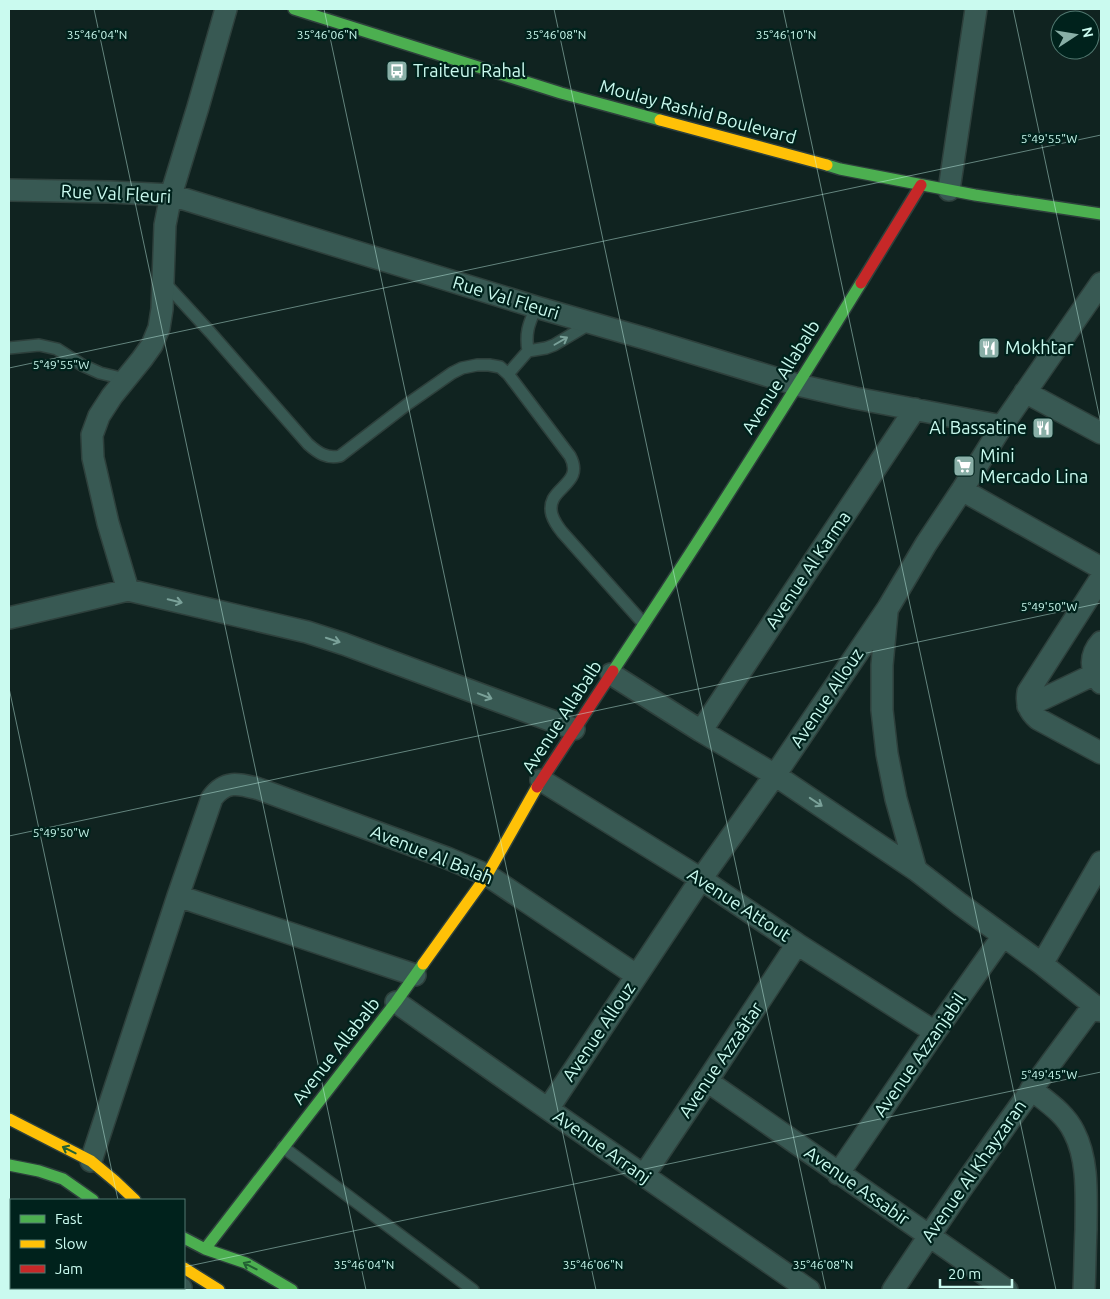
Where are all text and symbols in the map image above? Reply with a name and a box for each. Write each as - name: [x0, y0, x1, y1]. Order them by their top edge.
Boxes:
- north arrow: [1050, 10, 1100, 60]
- text: N: [1079, 26, 1097, 39]
- text: 35°46'04"N: [67, 28, 127, 41]
- text: 35°46'06"N: [297, 28, 357, 41]
- text: 35°46'08"N: [526, 28, 586, 41]
- text: 35°46'10"N: [756, 28, 816, 41]
- bus stop icon: Traiteur Rahal: [385, 59, 409, 83]
- place label: Traiteur Rahal: [413, 60, 526, 80]
- street label: Moulay Rashid Boulevard: [598, 75, 799, 147]
- text: 5°49'55"W: [1021, 132, 1077, 145]
- street label: Rue Val Fleuri: [60, 180, 172, 206]
- street label: Rue Val Fleuri: [451, 271, 562, 323]
- street label: Avenue Allabalb: [737, 316, 823, 437]
- one-way arrow: [553, 335, 568, 345]
- restaurant icon: Mokhtar: [977, 336, 1001, 360]
- place label: Mokhtar: [1005, 337, 1074, 357]
- text: 5°49'55"W: [33, 358, 89, 371]
- restaurant icon: Al Bassatine: [1031, 416, 1055, 440]
- place label: Al Bassatine: [929, 417, 1027, 437]
- place label: Mini Mercado Lina: [980, 445, 1088, 486]
- supermarket icon: Mini Mercado Lina: [952, 454, 976, 478]
- street label: Avenue Al Karma: [761, 507, 854, 632]
- one-way arrow: [167, 597, 183, 606]
- text: 5°49'50"W: [1021, 600, 1077, 613]
- one-way arrow: [324, 636, 340, 646]
- street label: Avenue Allouz: [786, 644, 867, 751]
- street label: Avenue Allabalb: [517, 656, 605, 777]
- one-way arrow: [477, 692, 493, 701]
- one-way arrow: [809, 797, 823, 808]
- street label: Avenue Al Balah: [368, 820, 497, 888]
- text: 5°49'50"W: [33, 826, 89, 839]
- street label: Avenue Attout: [684, 864, 795, 945]
- street label: Avenue Allouz: [558, 978, 639, 1085]
- street label: Avenue Azzanjabil: [869, 989, 969, 1120]
- street label: Avenue Allabalb: [287, 993, 383, 1108]
- street label: Avenue Azzaâtar: [674, 998, 766, 1121]
- text: 5°49'45"W: [1021, 1068, 1077, 1081]
- street label: Avenue Al Khayzaran: [917, 1096, 1030, 1245]
- street label: Avenue Arranj: [550, 1105, 655, 1187]
- street label: Avenue Assabir: [801, 1142, 914, 1229]
- one-way arrow: [62, 1145, 77, 1154]
- legend: [10, 1199, 185, 1289]
- text: Fast: [55, 1210, 83, 1227]
- text: Slow: [55, 1235, 88, 1252]
- scale bar: [940, 1256, 1012, 1288]
- text: 35°46'04"N: [334, 1258, 394, 1271]
- text: 35°46'06"N: [563, 1258, 623, 1271]
- text: 35°46'08"N: [793, 1258, 853, 1271]
- text: Jam: [55, 1260, 83, 1277]
- one-way arrow: [243, 1261, 258, 1271]
- text: 20 m: [948, 1265, 981, 1282]

